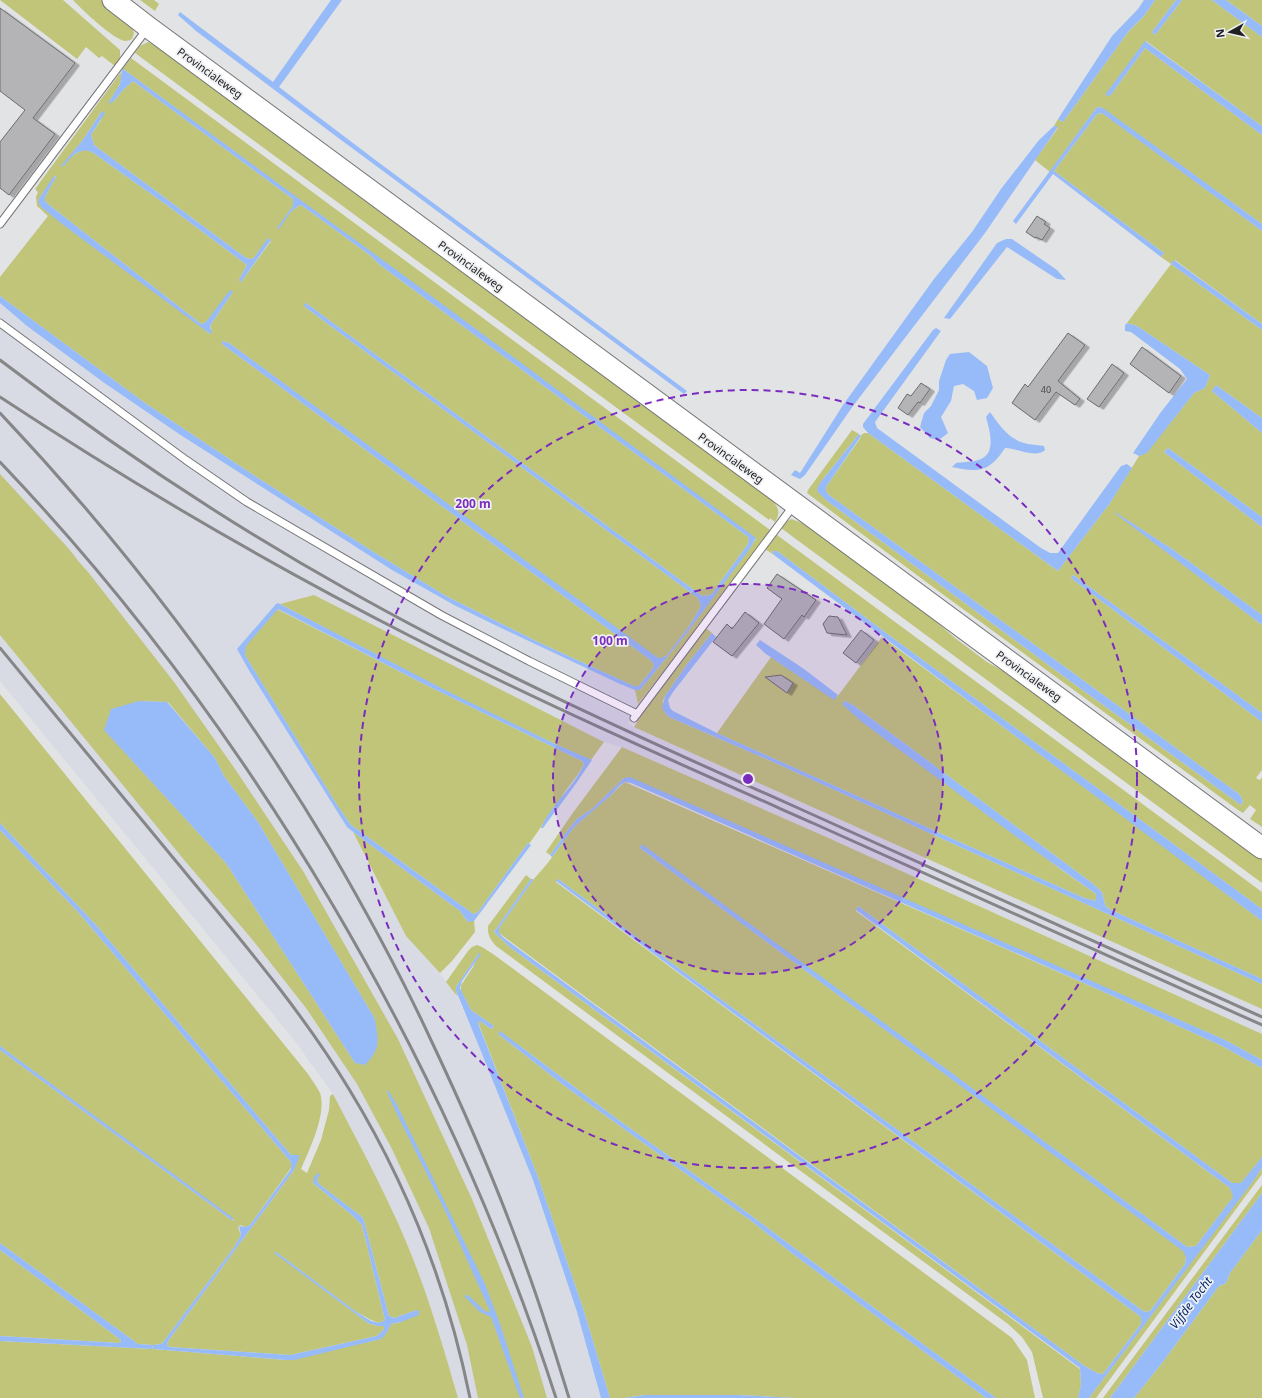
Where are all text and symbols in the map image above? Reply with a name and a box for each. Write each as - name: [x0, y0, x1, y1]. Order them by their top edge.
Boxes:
- north arrow: [1210, 12, 1250, 52]
- text: N: [1212, 28, 1228, 39]
- street label: Provincialeweg: [175, 44, 246, 101]
- street label: Provincialeweg: [436, 237, 507, 294]
- house number: 40: [1041, 383, 1051, 396]
- street label: Provincialeweg: [696, 429, 767, 486]
- text: 200 m: [455, 495, 491, 512]
- text: 100 m: [592, 632, 628, 649]
- street label: Provincialeweg: [994, 647, 1065, 704]
- centre of rings: [741, 772, 755, 786]
- water label: Vijfde Tocht: [1165, 1272, 1216, 1332]

